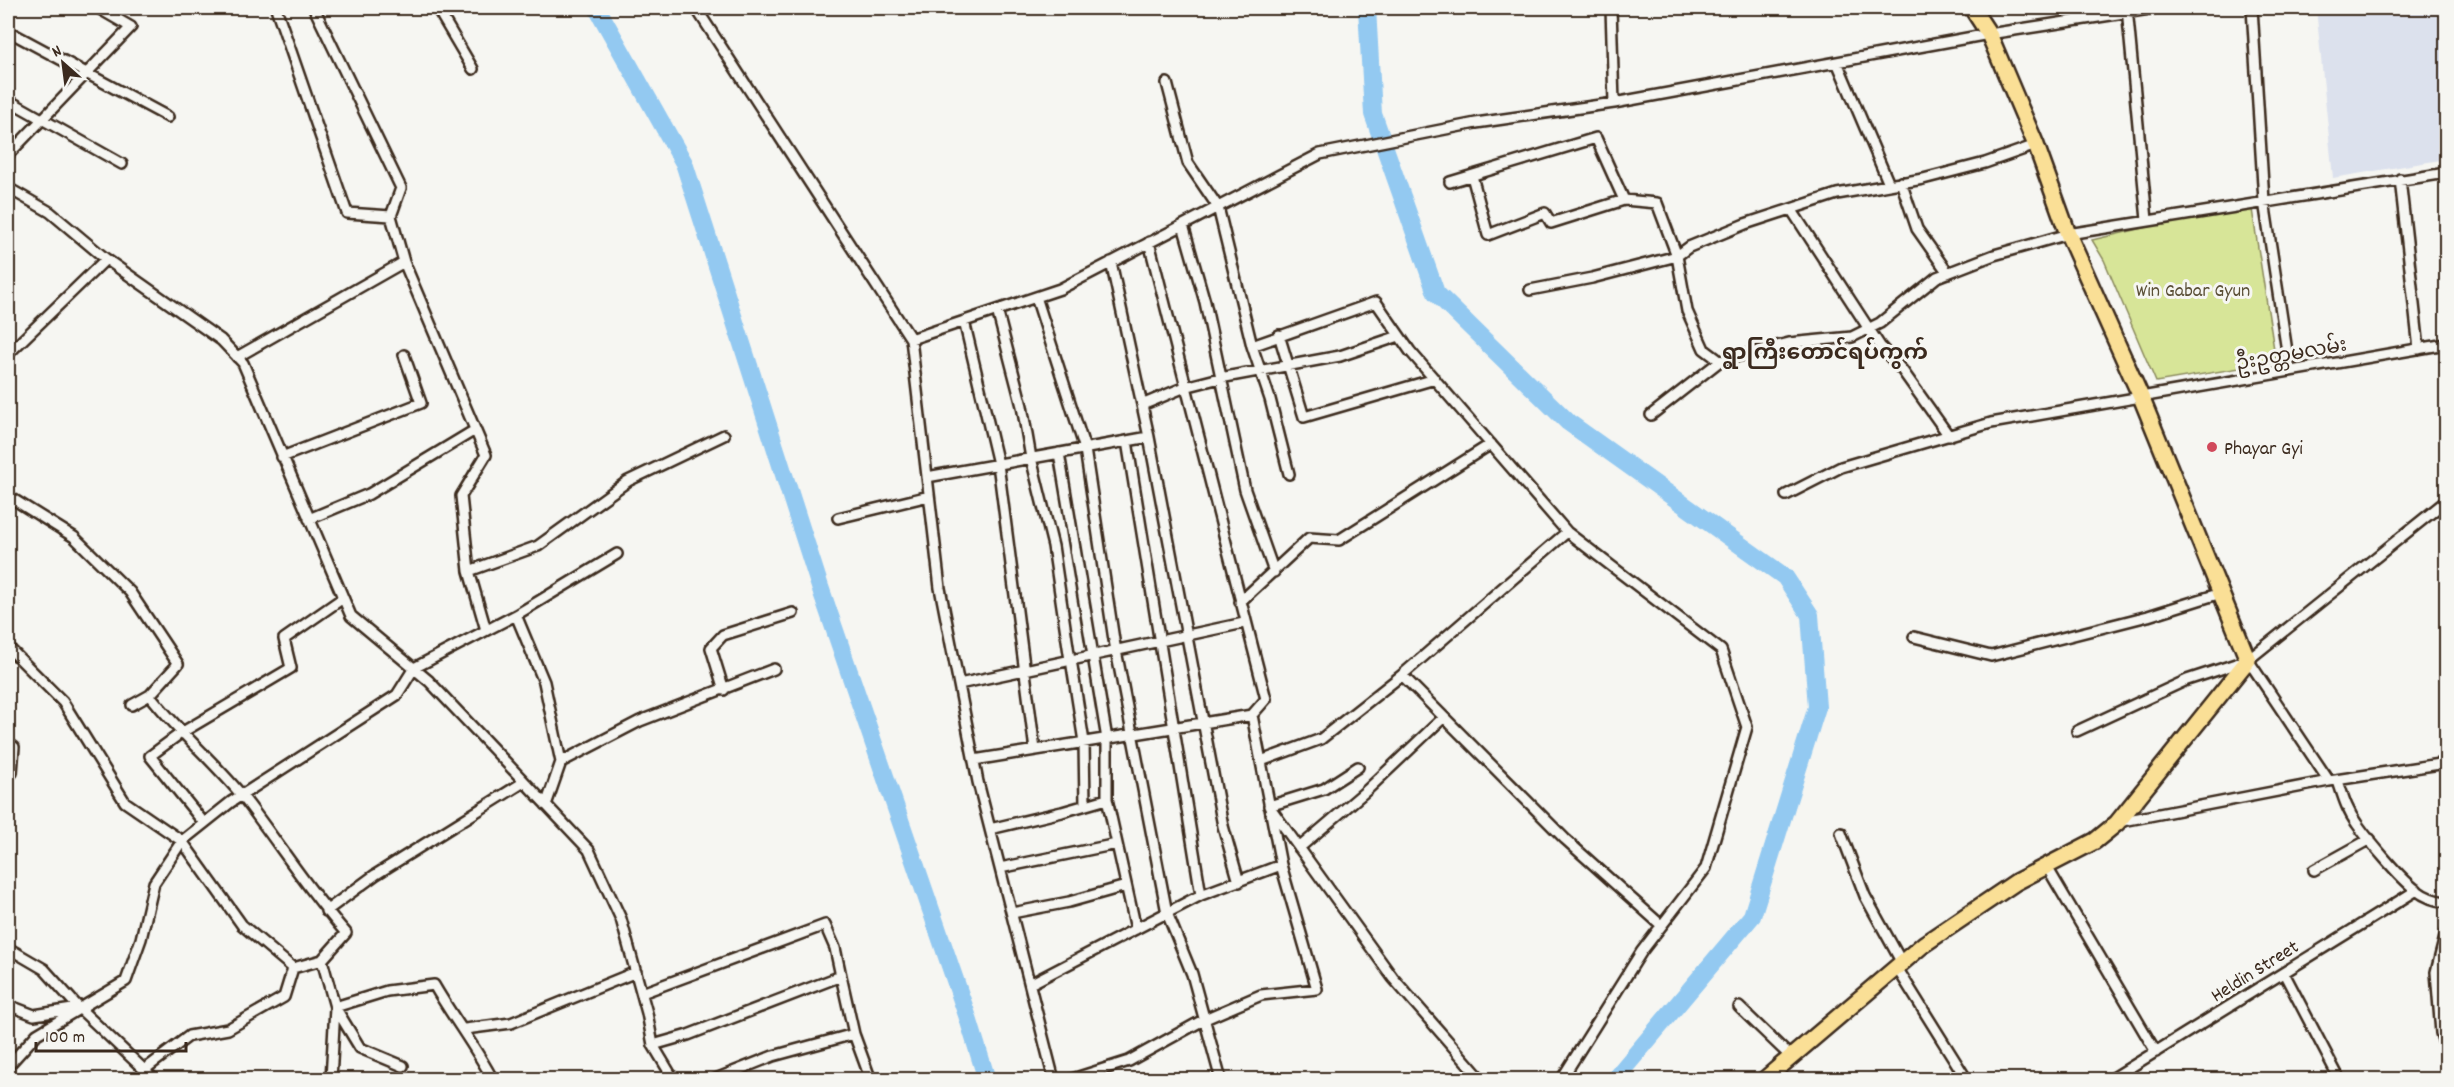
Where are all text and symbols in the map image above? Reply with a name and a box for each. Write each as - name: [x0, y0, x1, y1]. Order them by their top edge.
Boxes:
- north arrow: [33, 33, 93, 93]
- text: N: [48, 40, 66, 64]
- park label: Win Gabar Gyun: [2136, 278, 2250, 306]
- street label: ဦးဥတ္တမလမ်း: [2233, 329, 2349, 379]
- district label: ရွာကြီးတောင်ရပ်ကွက်: [1722, 336, 1928, 370]
- place label: Phayar Gyi: [2224, 436, 2303, 464]
- marker: Phayar Gyi: [2205, 440, 2219, 454]
- street label: Heldin Street: [2206, 934, 2305, 1011]
- scale bar: [36, 1015, 186, 1053]
- text: 100 m: [45, 1026, 85, 1051]

